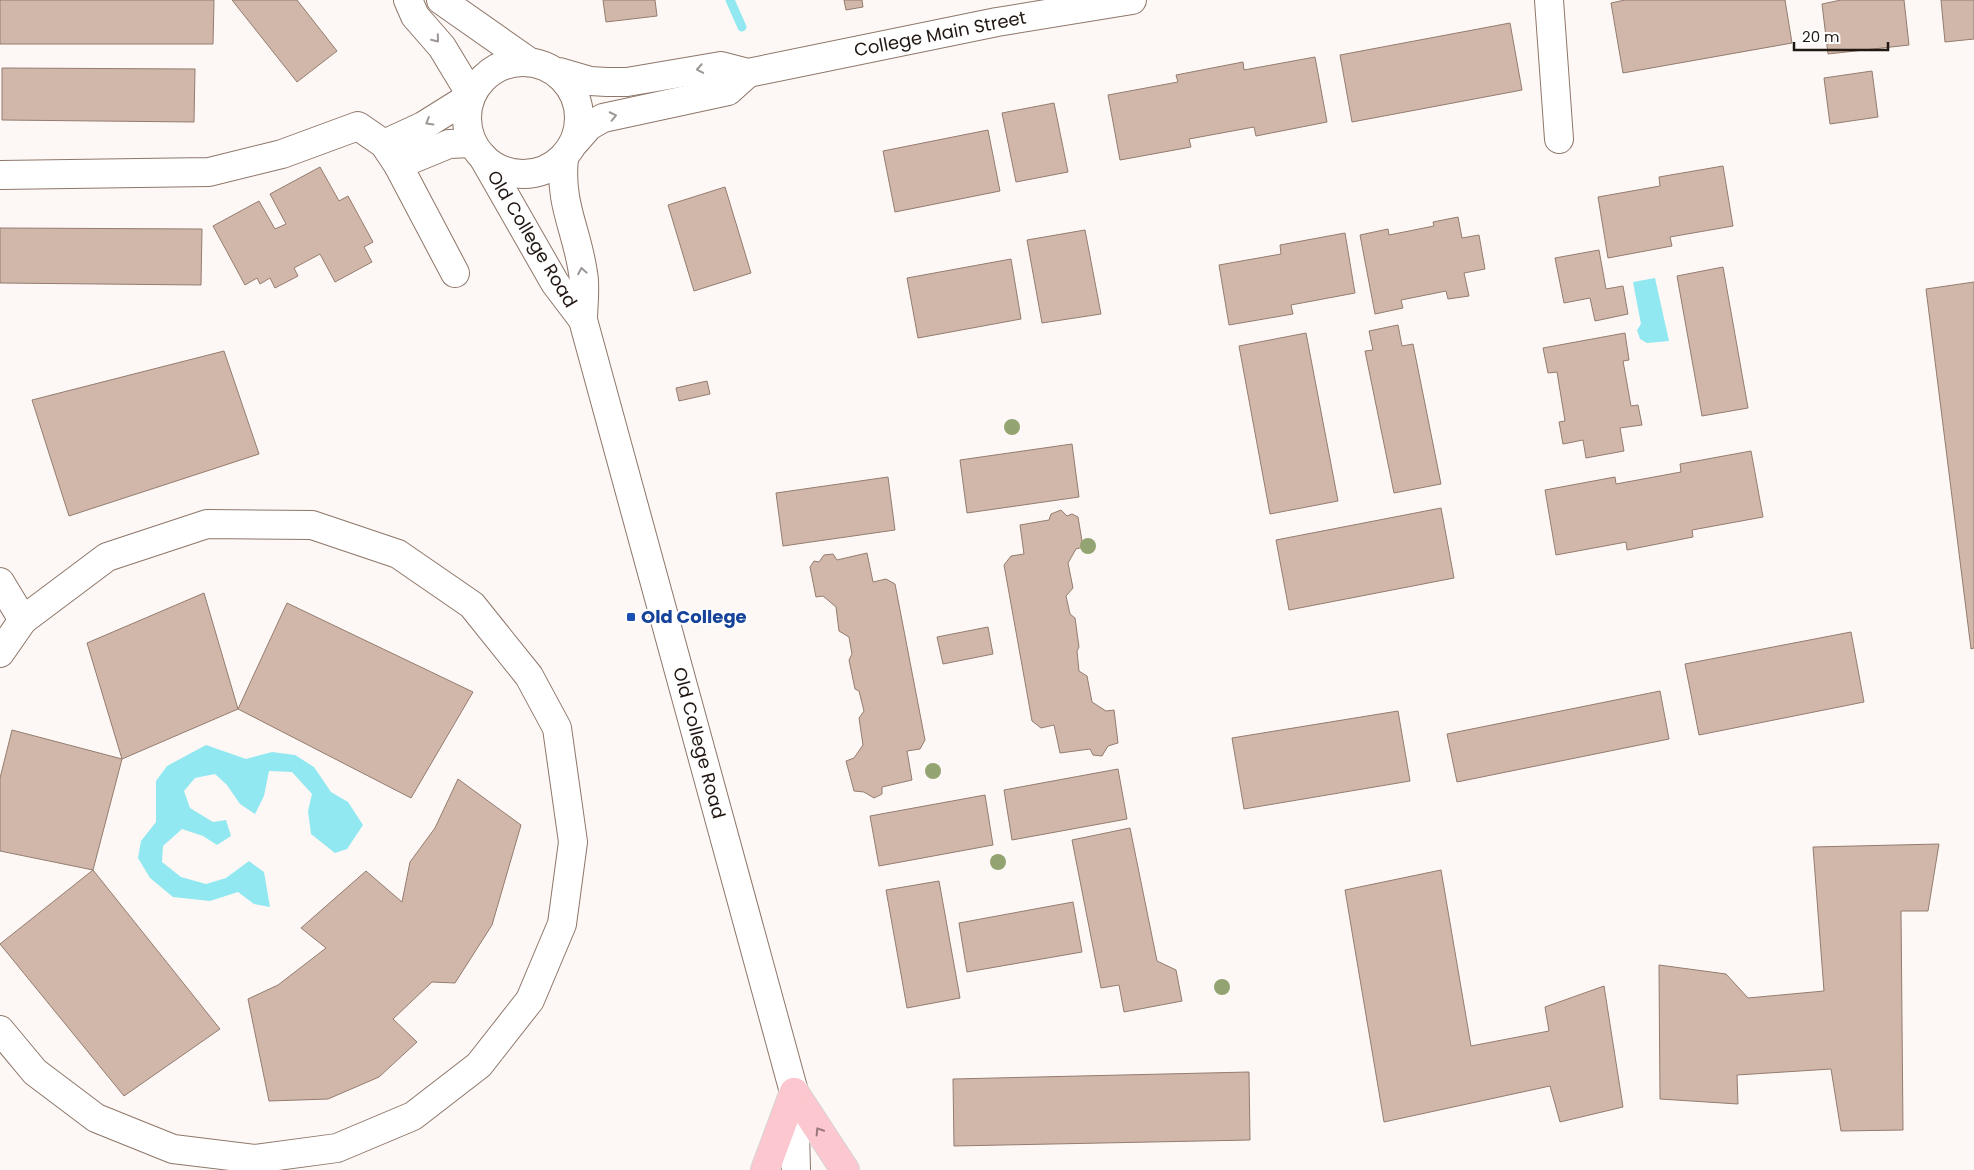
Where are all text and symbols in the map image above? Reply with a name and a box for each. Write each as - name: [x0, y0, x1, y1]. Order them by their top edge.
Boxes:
- street label: College Main Street: [852, 5, 1028, 62]
- scale bar: [1794, 20, 1888, 52]
- text: 20 m: [1802, 26, 1840, 47]
- one-way arrow: [431, 34, 440, 43]
- one-way arrow: [696, 64, 705, 74]
- one-way arrow: [609, 111, 617, 121]
- one-way arrow: [426, 115, 435, 125]
- street label: Old College Road: [482, 165, 583, 312]
- one-way arrow: [578, 267, 588, 276]
- place label: Old College: [641, 604, 747, 629]
- marker: Old College: [625, 611, 637, 623]
- street label: Old College Road: [667, 664, 732, 821]
- one-way arrow: [816, 1128, 825, 1137]

